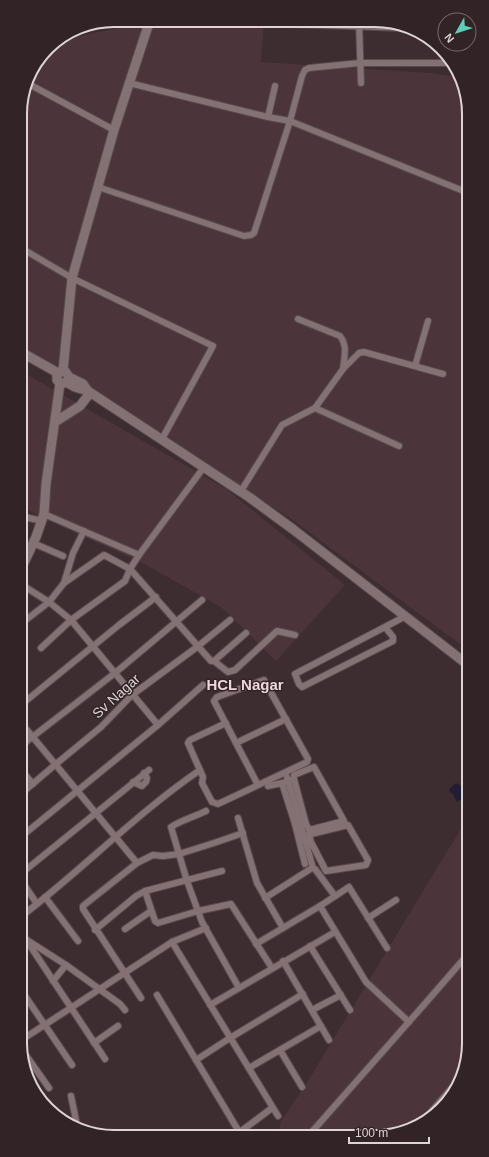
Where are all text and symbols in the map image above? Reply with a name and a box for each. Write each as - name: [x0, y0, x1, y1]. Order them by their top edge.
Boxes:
- north arrow: [437, 12, 477, 52]
- text: N: [442, 31, 456, 45]
- street label: Sv Nagar: [89, 670, 143, 721]
- district label: HCL Nagar: [206, 676, 284, 693]
- scale bar: [349, 1119, 429, 1145]
- text: 100 m: [355, 1126, 388, 1140]

